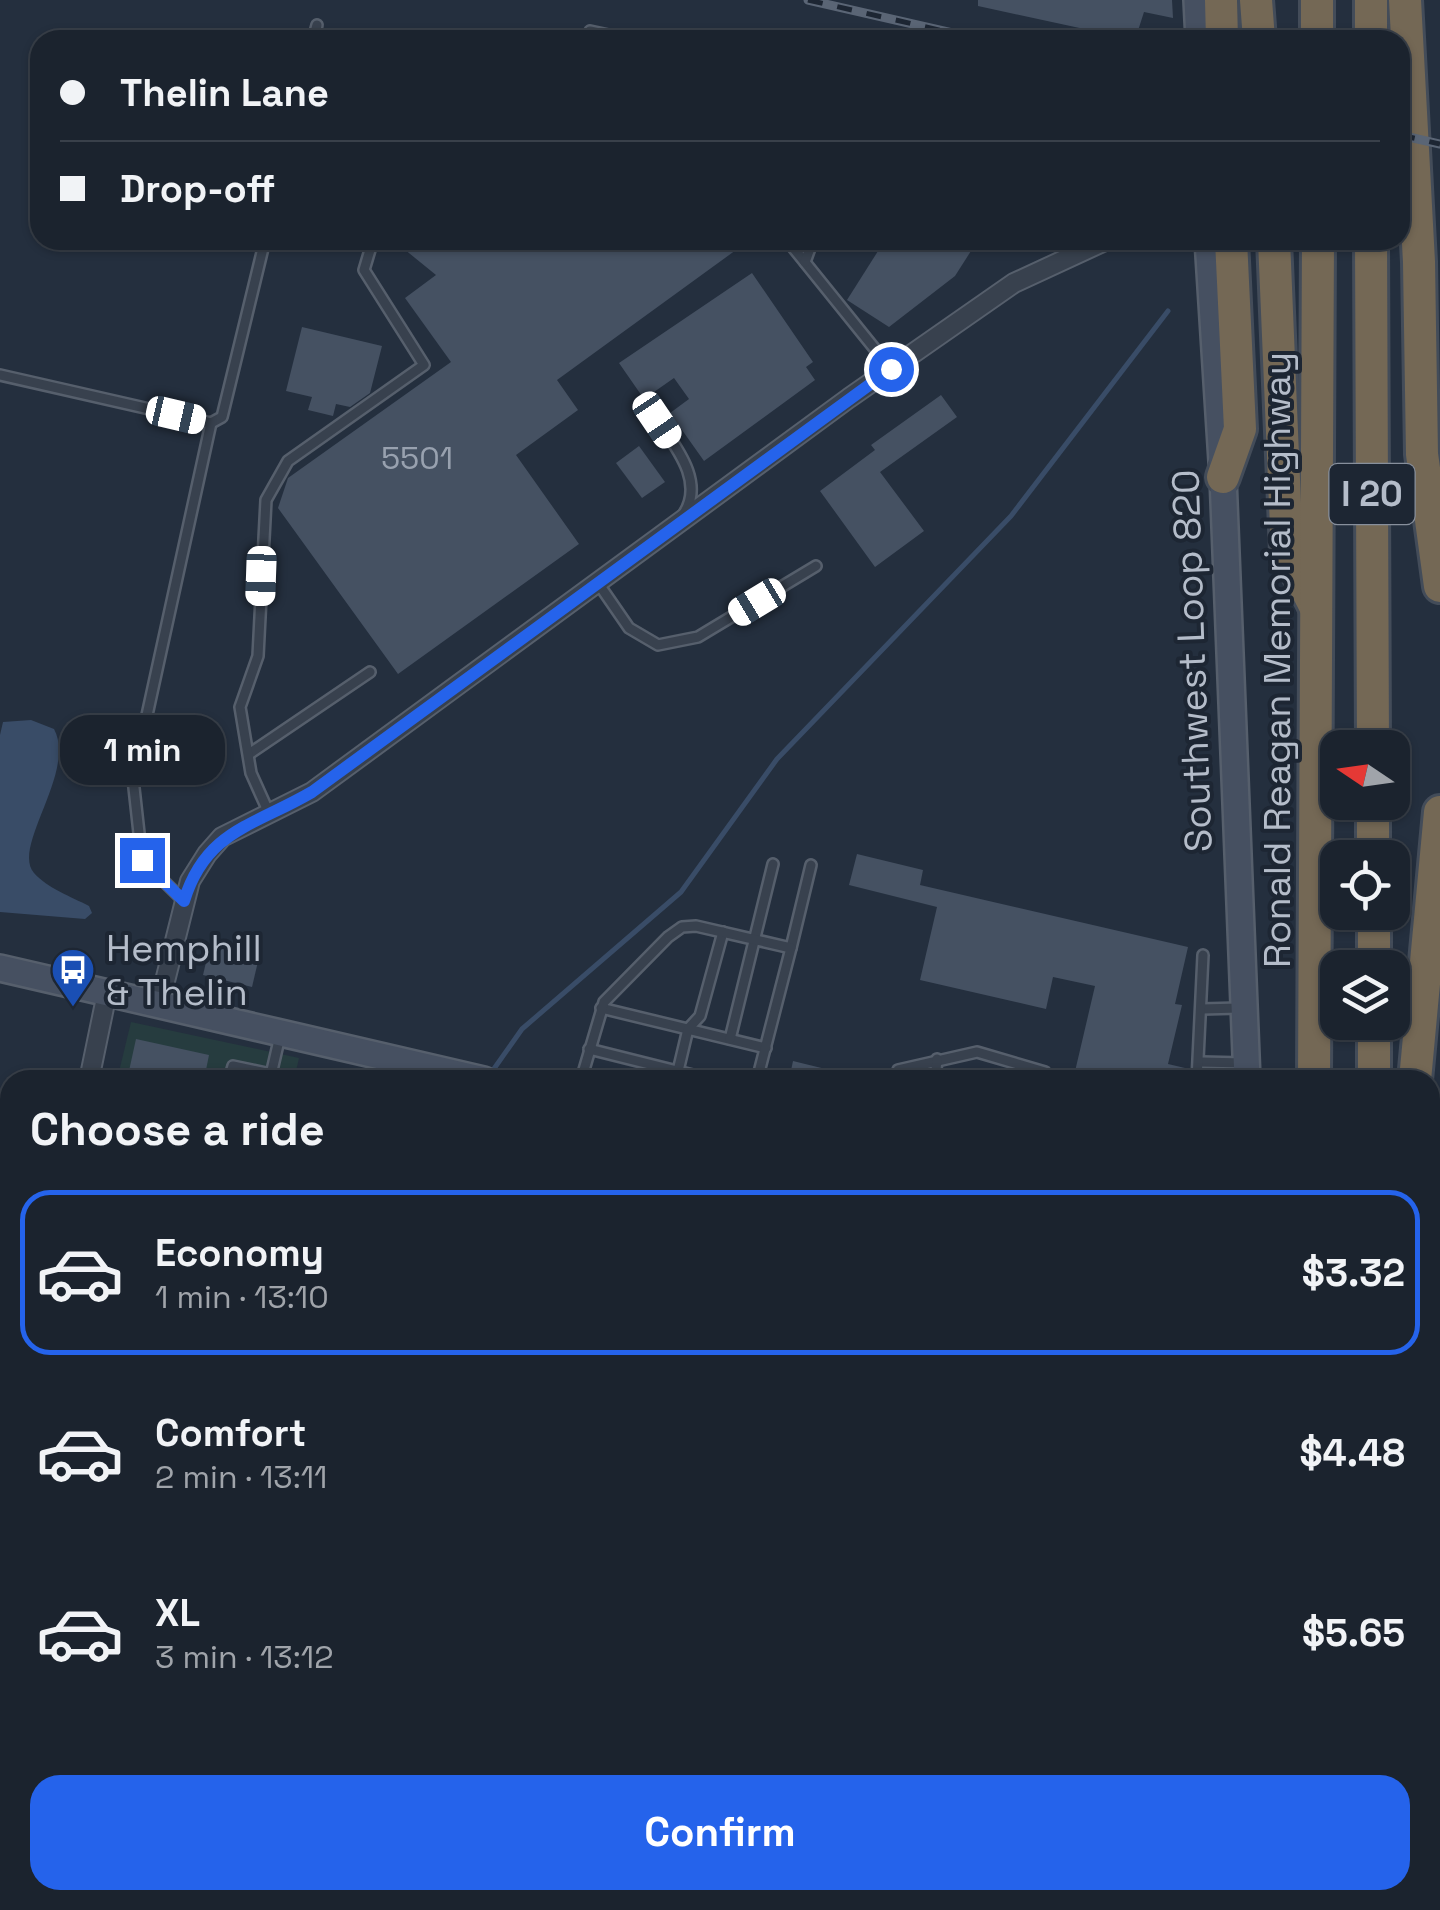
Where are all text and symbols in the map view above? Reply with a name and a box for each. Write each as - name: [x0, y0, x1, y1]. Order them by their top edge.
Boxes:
- text: Thelin Lane: [120, 69, 329, 117]
- text: Drop-off: [120, 165, 275, 213]
- route start: [869, 347, 914, 392]
- street label: Ronald Reagan Memorial Highway: [1253, 352, 1301, 968]
- car: [628, 387, 686, 453]
- car: [143, 394, 209, 436]
- house number: 5501: [381, 438, 453, 478]
- road number: I 20: [1330, 464, 1414, 524]
- street label: Southwest Loop 820: [1161, 469, 1223, 853]
- car: [245, 545, 277, 607]
- car: [724, 574, 790, 630]
- callout: 1 min: [59, 715, 224, 785]
- text: 1 min: [103, 730, 182, 770]
- north arrow: [1320, 730, 1410, 820]
- map controls: [1320, 730, 1410, 1040]
- route end: [120, 838, 165, 883]
- button: locate: [1320, 840, 1410, 930]
- place label: Hemphill & Thelin: [106, 924, 262, 1016]
- bus stop icon: Hemphill & Thelin: [50, 947, 96, 1008]
- button: layers: [1320, 950, 1410, 1040]
- text: Choose a ride: [30, 1101, 325, 1158]
- icon: car: [35, 1228, 125, 1318]
- text: Economy: [155, 1229, 324, 1277]
- text: $3.32: [1302, 1249, 1405, 1297]
- text: 1 min · 13:10: [155, 1277, 329, 1317]
- icon: car: [35, 1408, 125, 1498]
- text: Comfort: [155, 1409, 306, 1457]
- text: $4.48: [1300, 1429, 1405, 1477]
- text: 2 min · 13:11: [155, 1457, 327, 1497]
- icon: car: [35, 1588, 125, 1678]
- text: XL: [155, 1589, 200, 1637]
- text: $5.65: [1302, 1609, 1405, 1657]
- text: 3 min · 13:12: [155, 1637, 333, 1677]
- button: Confirm: [30, 1775, 1410, 1890]

